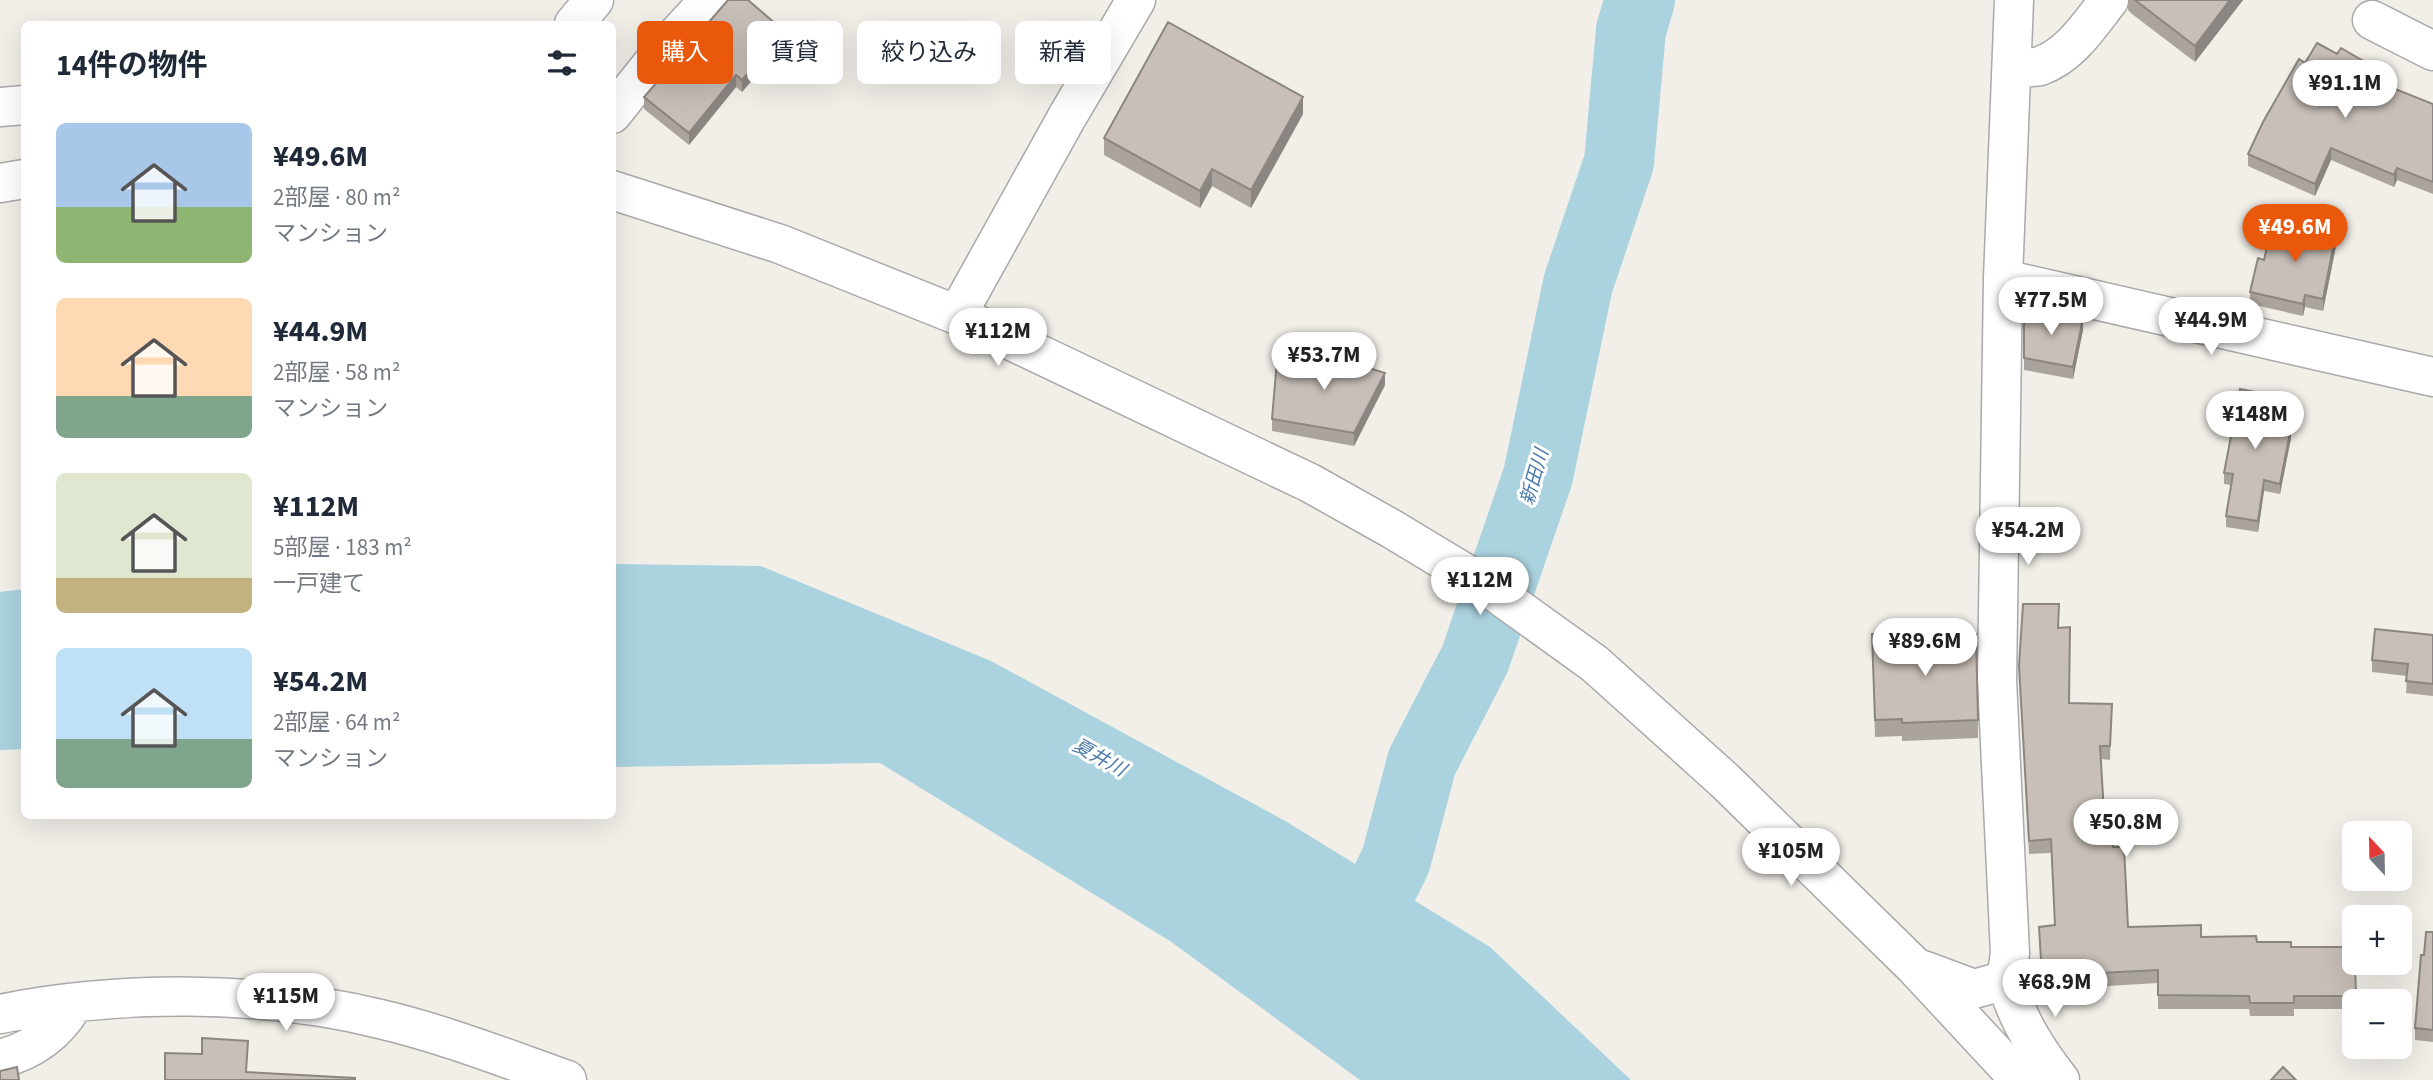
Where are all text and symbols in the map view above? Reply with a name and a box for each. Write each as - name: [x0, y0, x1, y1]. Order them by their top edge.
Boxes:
- chip: 購入: [637, 21, 733, 84]
- chip: 賃貸: [747, 21, 843, 84]
- chip: 絞り込み: [857, 21, 1001, 84]
- chip: 新着: [1015, 21, 1111, 84]
- text: 14件の物件: [56, 44, 208, 87]
- icon: filters: [543, 44, 581, 82]
- pin: ¥91.1M: [2288, 60, 2402, 120]
- text: ¥91.1M: [2308, 66, 2382, 99]
- text: ¥49.6M: [273, 135, 368, 178]
- icon: home: [112, 151, 196, 235]
- text: 2部屋 · 80 m²: [273, 181, 400, 214]
- pin: ¥49.6M: [2238, 204, 2352, 264]
- text: ¥49.6M: [2258, 210, 2332, 243]
- text: マンション: [273, 217, 388, 250]
- pin: ¥77.5M: [1994, 278, 2108, 337]
- text: ¥77.5M: [2014, 283, 2088, 316]
- pin: ¥44.9M: [2154, 298, 2268, 357]
- text: ¥44.9M: [2174, 303, 2248, 336]
- pin: ¥112M: [949, 308, 1047, 368]
- text: ¥44.9M: [273, 310, 368, 353]
- text: ¥112M: [965, 314, 1031, 347]
- icon: home: [112, 326, 196, 410]
- pin: ¥53.7M: [1267, 332, 1381, 392]
- text: ¥53.7M: [1287, 338, 1361, 371]
- text: 2部屋 · 58 m²: [273, 356, 400, 389]
- text: マンション: [273, 392, 388, 425]
- pin: ¥148M: [2206, 392, 2304, 451]
- text: ¥148M: [2222, 397, 2288, 430]
- water label: 新田川: [1514, 444, 1556, 508]
- text: ¥112M: [273, 485, 359, 528]
- icon: home: [112, 501, 196, 585]
- pin: ¥54.2M: [1971, 508, 2085, 567]
- text: ¥54.2M: [1991, 513, 2065, 546]
- text: 5部屋 · 183 m²: [273, 531, 412, 564]
- pin: ¥112M: [1431, 558, 1529, 617]
- text: ¥112M: [1447, 563, 1513, 596]
- text: 一戸建て: [273, 567, 365, 600]
- pin: ¥89.6M: [1868, 618, 1982, 678]
- text: ¥89.6M: [1888, 624, 1962, 657]
- text: ¥54.2M: [273, 660, 368, 703]
- icon: home: [112, 676, 196, 760]
- text: 2部屋 · 64 m²: [273, 706, 400, 739]
- water label: 夏井川: [1068, 732, 1132, 785]
- text: マンション: [273, 742, 388, 775]
- pin: ¥50.8M: [2069, 800, 2183, 859]
- text: ¥50.8M: [2089, 805, 2163, 838]
- north arrow: [2342, 821, 2412, 891]
- map controls: [2342, 821, 2412, 1059]
- pin: ¥105M: [1742, 828, 1840, 888]
- text: ¥105M: [1758, 834, 1824, 867]
- button: +: [2342, 905, 2412, 975]
- pin: ¥68.9M: [1998, 960, 2112, 1019]
- text: ¥68.9M: [2018, 965, 2092, 998]
- pin: ¥115M: [237, 974, 335, 1033]
- text: ¥115M: [253, 979, 319, 1012]
- button: −: [2342, 989, 2412, 1059]

